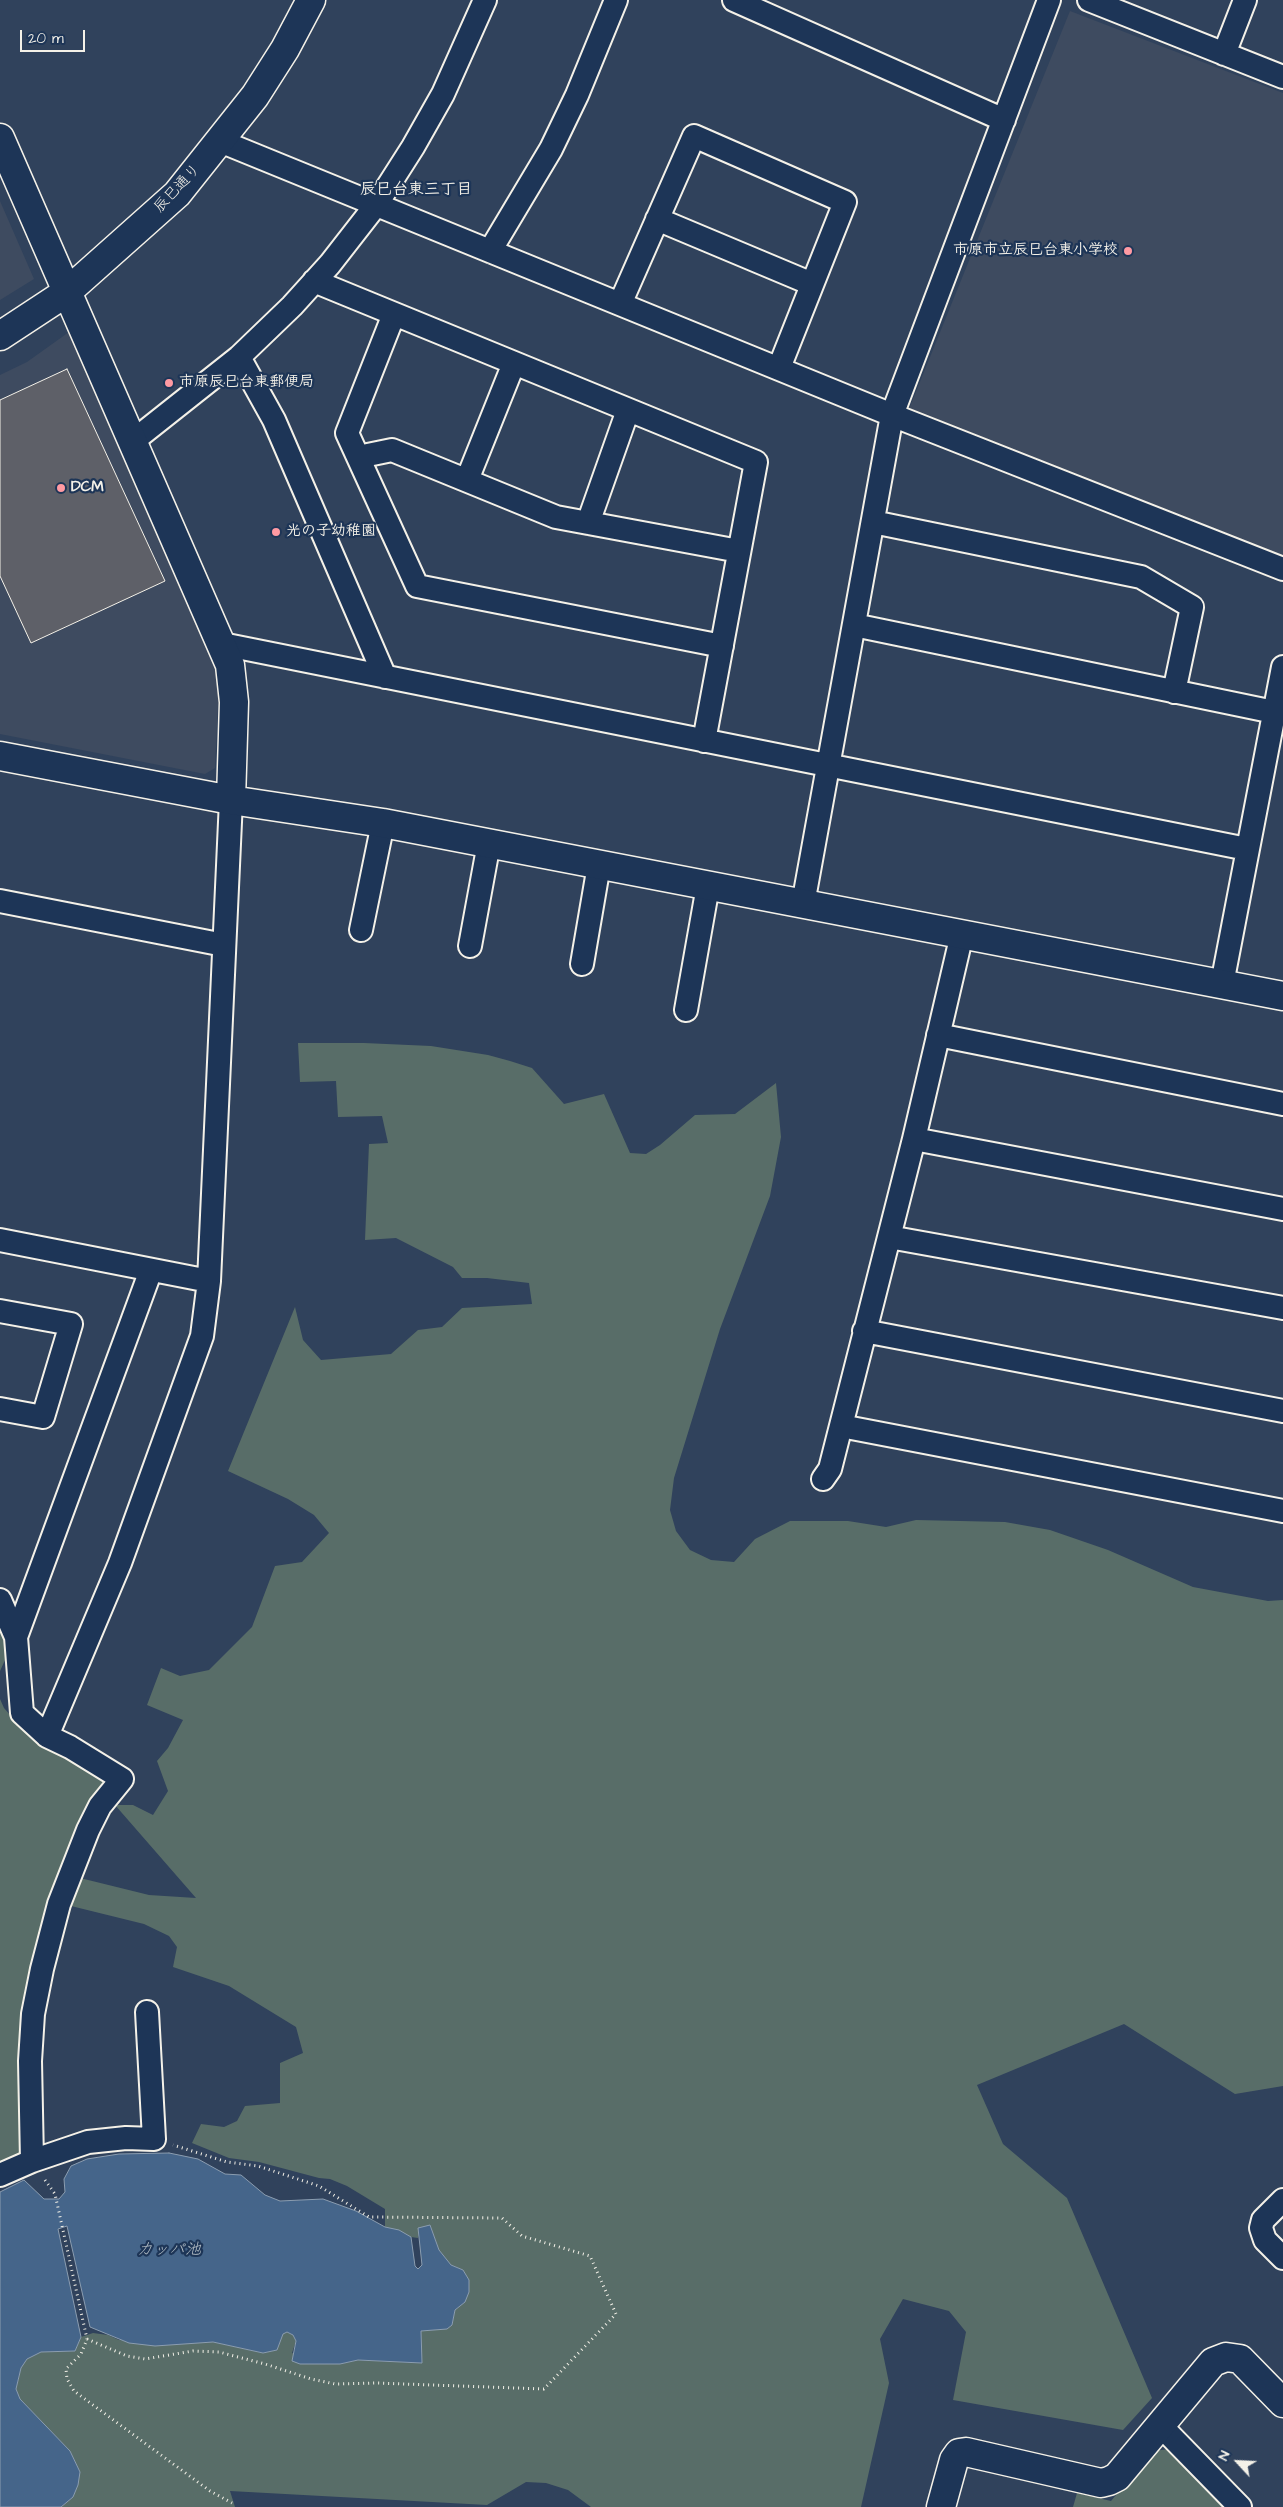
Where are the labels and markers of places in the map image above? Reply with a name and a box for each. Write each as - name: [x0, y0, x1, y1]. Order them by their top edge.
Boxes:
- place label: 市原市立辰巳台東小学校: [953, 242, 1118, 260]
- marker: 市原市立辰巳台東小学校: [1122, 245, 1134, 257]
- place label: 市原辰巳台東郵便局: [179, 374, 314, 392]
- marker: 市原辰巳台東郵便局: [163, 377, 175, 389]
- place label: DCM: [71, 479, 104, 497]
- marker: DCM: [55, 482, 67, 494]
- place label: 光の子幼稚園: [286, 523, 376, 541]
- marker: 光の子幼稚園: [270, 526, 282, 538]

